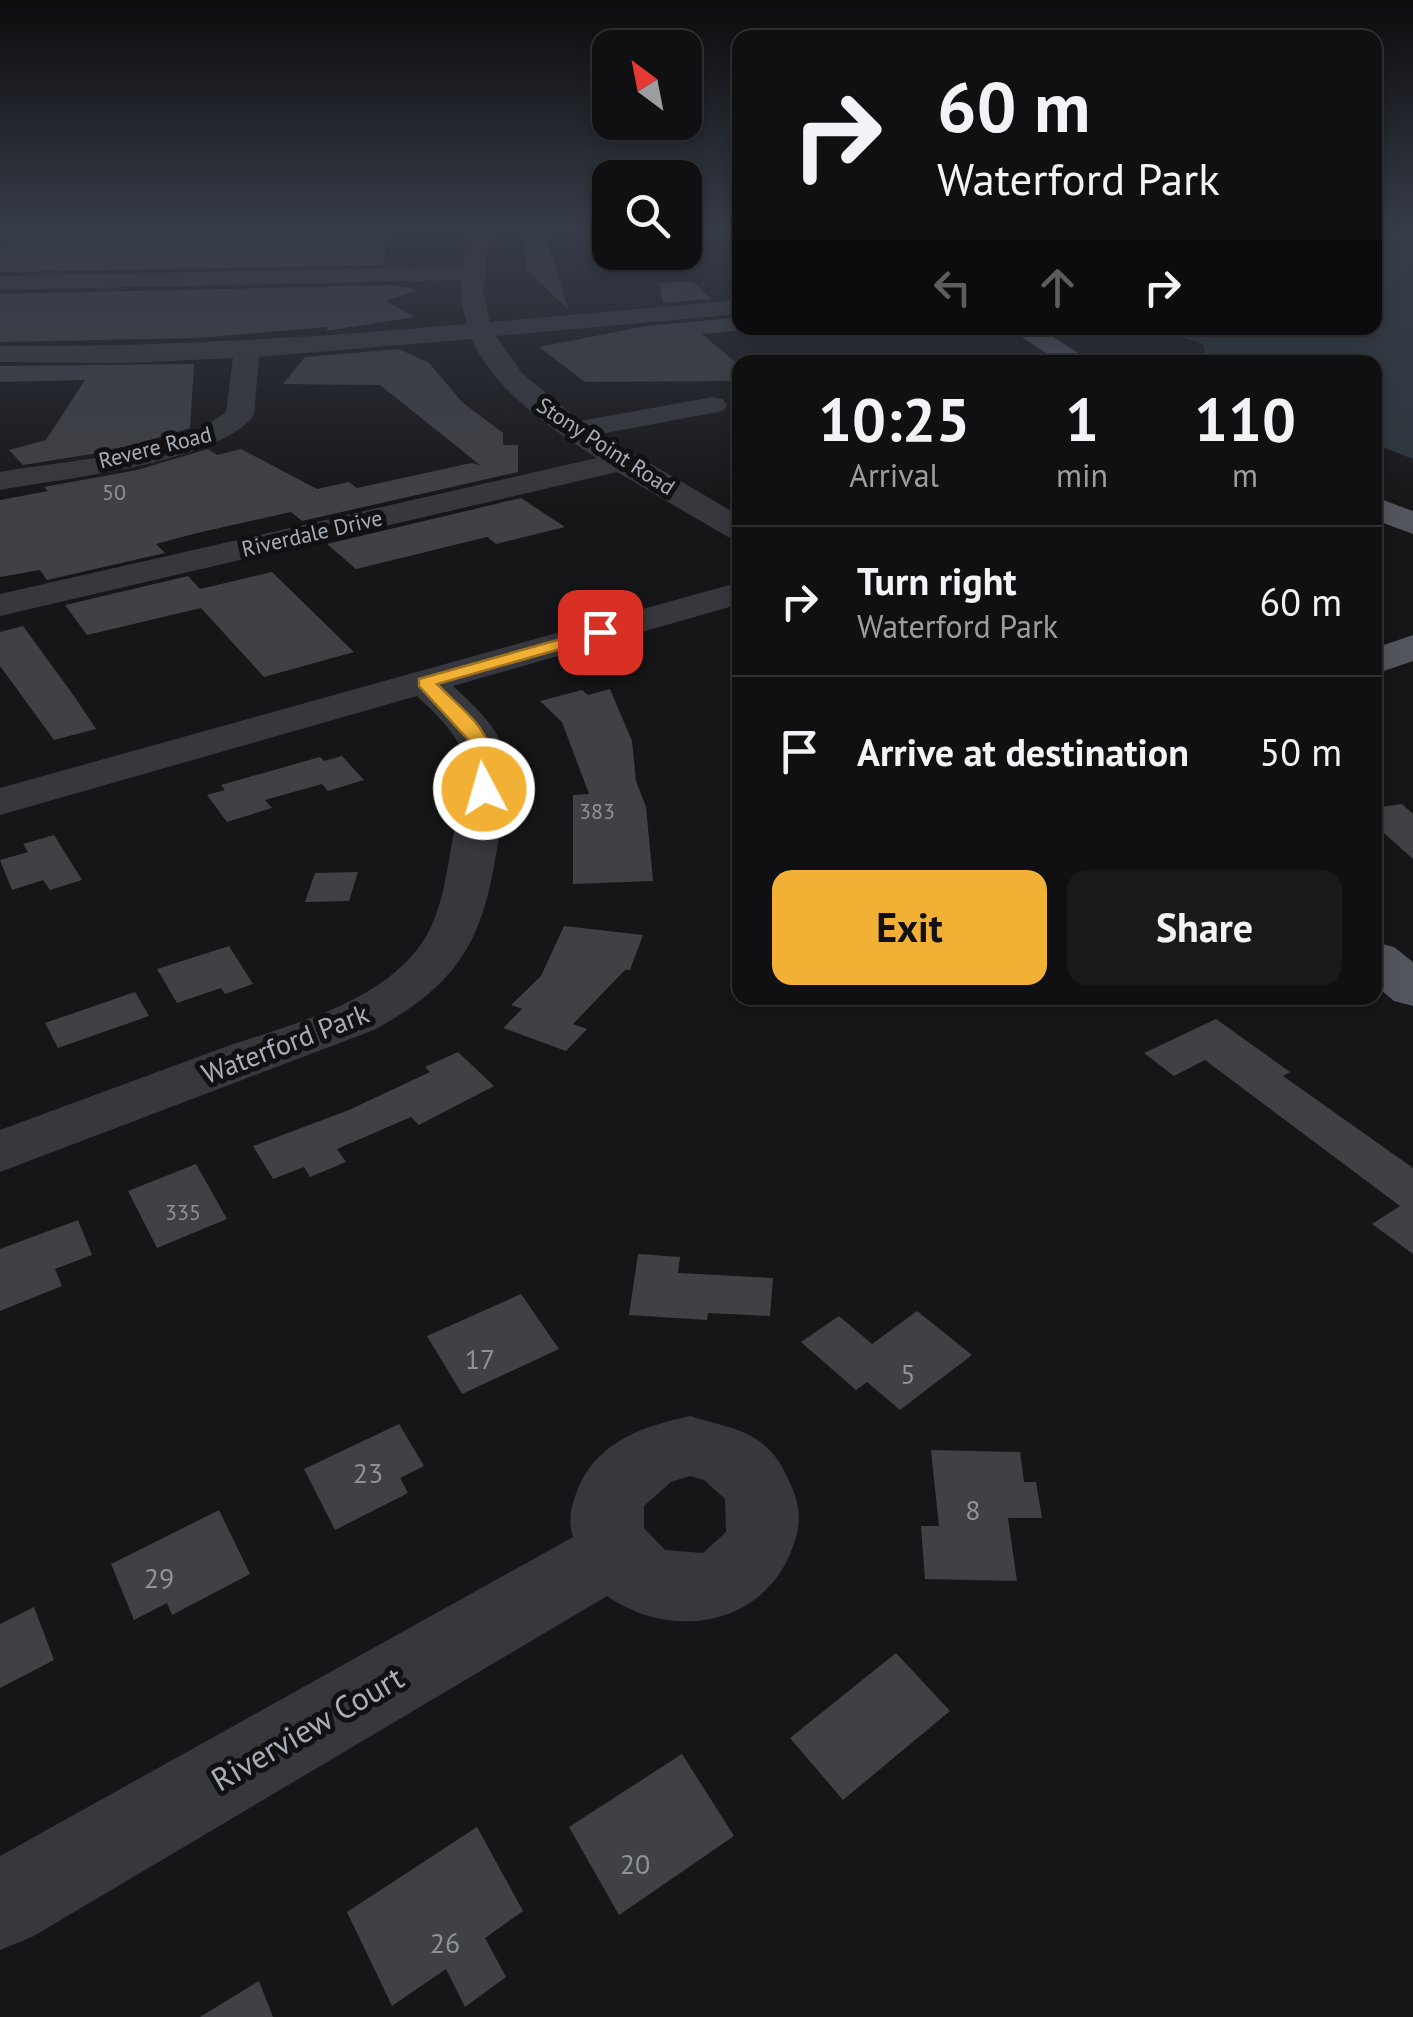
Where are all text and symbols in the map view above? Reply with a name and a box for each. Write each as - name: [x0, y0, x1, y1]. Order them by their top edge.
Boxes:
- north arrow: [592, 30, 702, 140]
- map controls: [592, 30, 702, 270]
- text: 60 m: [937, 61, 1090, 151]
- icon: right: [772, 70, 902, 200]
- text: Waterford Park: [937, 149, 1220, 207]
- button: search: [592, 160, 702, 270]
- icon: left: [925, 260, 980, 315]
- icon: ahead: [1030, 260, 1085, 315]
- icon: right: [1135, 260, 1190, 315]
- text: 10:25: [818, 380, 970, 458]
- text: 1: [1065, 380, 1099, 458]
- text: 110: [1194, 380, 1296, 458]
- street label: Stony Point Road: [532, 391, 680, 501]
- street label: Revere Road: [96, 419, 214, 475]
- text: Arrival: [849, 454, 939, 496]
- text: min: [1056, 454, 1108, 496]
- text: m: [1232, 454, 1258, 496]
- house number: 50: [102, 478, 126, 506]
- street label: Riverdale Drive: [239, 503, 385, 563]
- text: Turn right: [857, 556, 1017, 605]
- icon: right: [772, 574, 827, 629]
- text: 60 m: [1260, 577, 1342, 626]
- pin: [558, 590, 643, 675]
- icon: arrive: [573, 605, 628, 660]
- text: Waterford Park: [857, 605, 1058, 647]
- icon: arrive: [772, 724, 827, 779]
- text: Arrive at destination: [857, 727, 1189, 776]
- text: 50 m: [1260, 727, 1342, 776]
- position arrow: [432, 737, 536, 841]
- house number: 383: [579, 797, 615, 825]
- button: Exit: [772, 870, 1047, 985]
- button: Share: [1067, 870, 1342, 985]
- street label: Waterford Park: [196, 994, 374, 1092]
- house number: 335: [165, 1198, 201, 1226]
- house number: 17: [465, 1340, 495, 1377]
- house number: 5: [900, 1355, 916, 1392]
- house number: 23: [353, 1454, 383, 1491]
- house number: 8: [965, 1491, 981, 1528]
- house number: 29: [144, 1559, 174, 1596]
- street label: Riverview Court: [203, 1656, 411, 1800]
- house number: 20: [620, 1845, 650, 1882]
- house number: 26: [430, 1924, 460, 1961]

